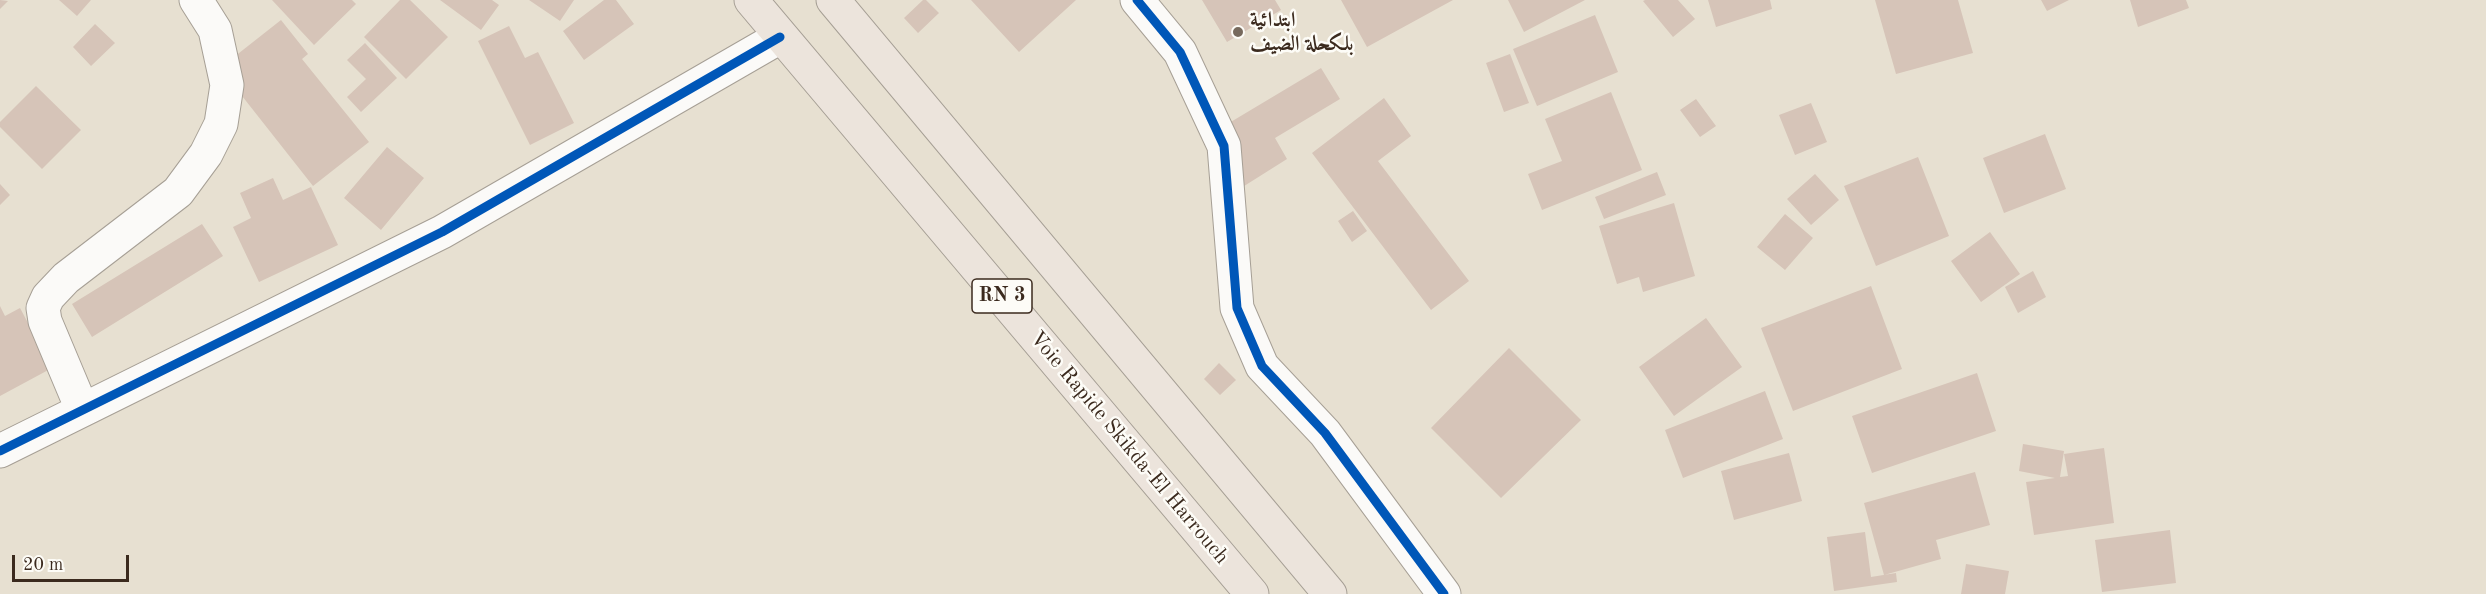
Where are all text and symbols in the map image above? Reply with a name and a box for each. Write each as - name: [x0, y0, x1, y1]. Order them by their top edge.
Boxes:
- place label: ابتدائية بلكحلة الضيف: [1250, 7, 1353, 57]
- marker: ابتدائية بلكحلة الضيف: [1231, 25, 1245, 39]
- road number: RN 3: [972, 279, 1032, 313]
- street label: Voie Rapide Skikda-El Harrouch: [1024, 326, 1234, 570]
- scale bar: [15, 543, 132, 581]
- text: 20 m: [23, 556, 63, 574]

